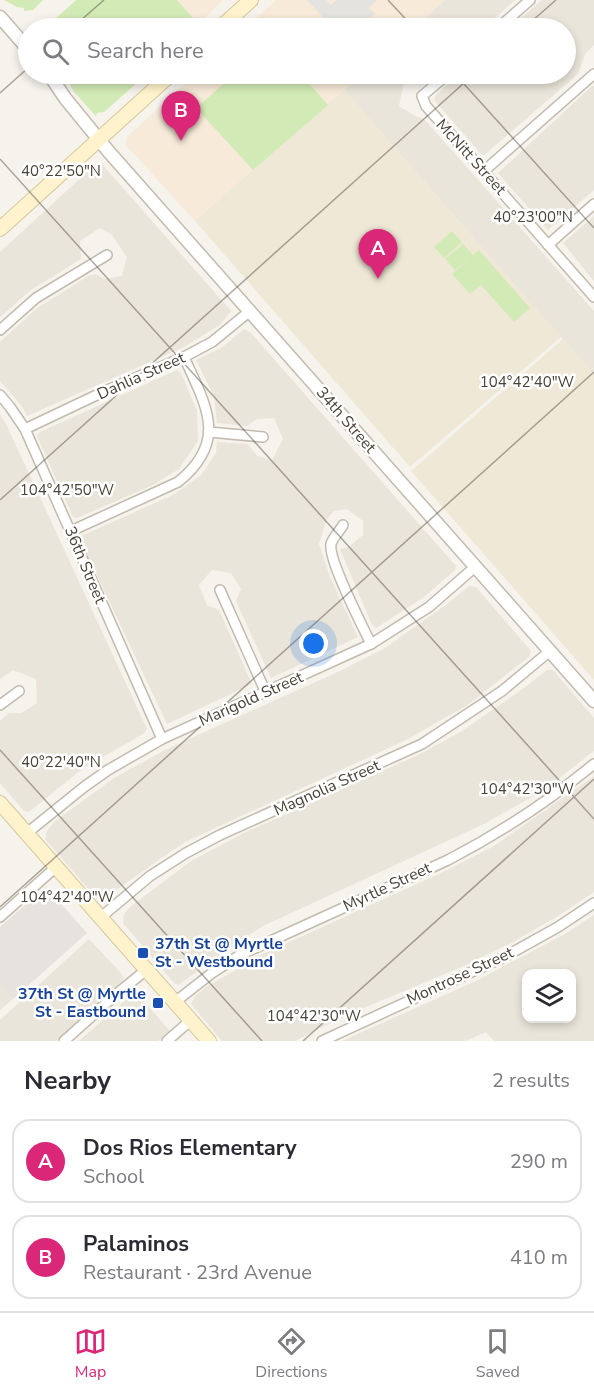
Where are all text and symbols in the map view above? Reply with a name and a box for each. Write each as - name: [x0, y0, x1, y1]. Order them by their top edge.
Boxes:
- search box: [18, 18, 576, 84]
- icon: search: [39, 35, 72, 68]
- text: Search here: [87, 36, 204, 66]
- pin: B: [162, 92, 201, 141]
- street label: McNitt Street: [431, 114, 511, 200]
- text: 40°22'50"N: [21, 161, 101, 181]
- text: 40°23'00"N: [493, 207, 573, 227]
- pin: A: [358, 230, 398, 279]
- street label: Dahlia Street: [94, 347, 189, 405]
- text: 104°42'40"W: [480, 372, 575, 392]
- street label: 34th Street: [311, 382, 381, 458]
- text: 104°42'50"W: [20, 480, 115, 500]
- street label: 36th Street: [59, 523, 111, 607]
- your location: [299, 629, 328, 658]
- street label: Marigold Street: [196, 666, 307, 732]
- text: 40°22'40"N: [21, 752, 101, 772]
- street label: Magnolia Street: [270, 755, 384, 821]
- text: 104°42'30"W: [480, 779, 575, 799]
- street label: Myrtle Street: [339, 857, 435, 917]
- text: 104°42'40"W: [20, 887, 115, 907]
- place label: 37th St @ Myrtle St - Westbound: [155, 933, 283, 973]
- street label: Montrose Street: [403, 941, 517, 1010]
- marker: 37th St @ Myrtle St - Westbound: [136, 946, 150, 960]
- map controls: [522, 969, 576, 1023]
- button: layers: [522, 969, 576, 1023]
- place label: 37th St @ Myrtle St - Eastbound: [18, 983, 146, 1023]
- marker: 37th St @ Myrtle St - Eastbound: [151, 996, 165, 1010]
- text: 104°42'30"W: [267, 1006, 362, 1026]
- text: Nearby: [24, 1063, 111, 1098]
- text: 2 results: [492, 1067, 570, 1094]
- text: Dos Rios Elementary: [83, 1133, 297, 1163]
- text: A: [38, 1148, 53, 1175]
- text: 290 m: [510, 1148, 568, 1175]
- text: School: [83, 1163, 144, 1190]
- text: Palaminos: [83, 1229, 189, 1259]
- text: B: [39, 1244, 52, 1271]
- text: 410 m: [510, 1244, 568, 1271]
- text: Restaurant · 23rd Avenue: [83, 1259, 312, 1286]
- tab: Map: [74, 1325, 107, 1383]
- tab: Directions: [255, 1325, 327, 1383]
- tab: Saved: [476, 1325, 520, 1383]

